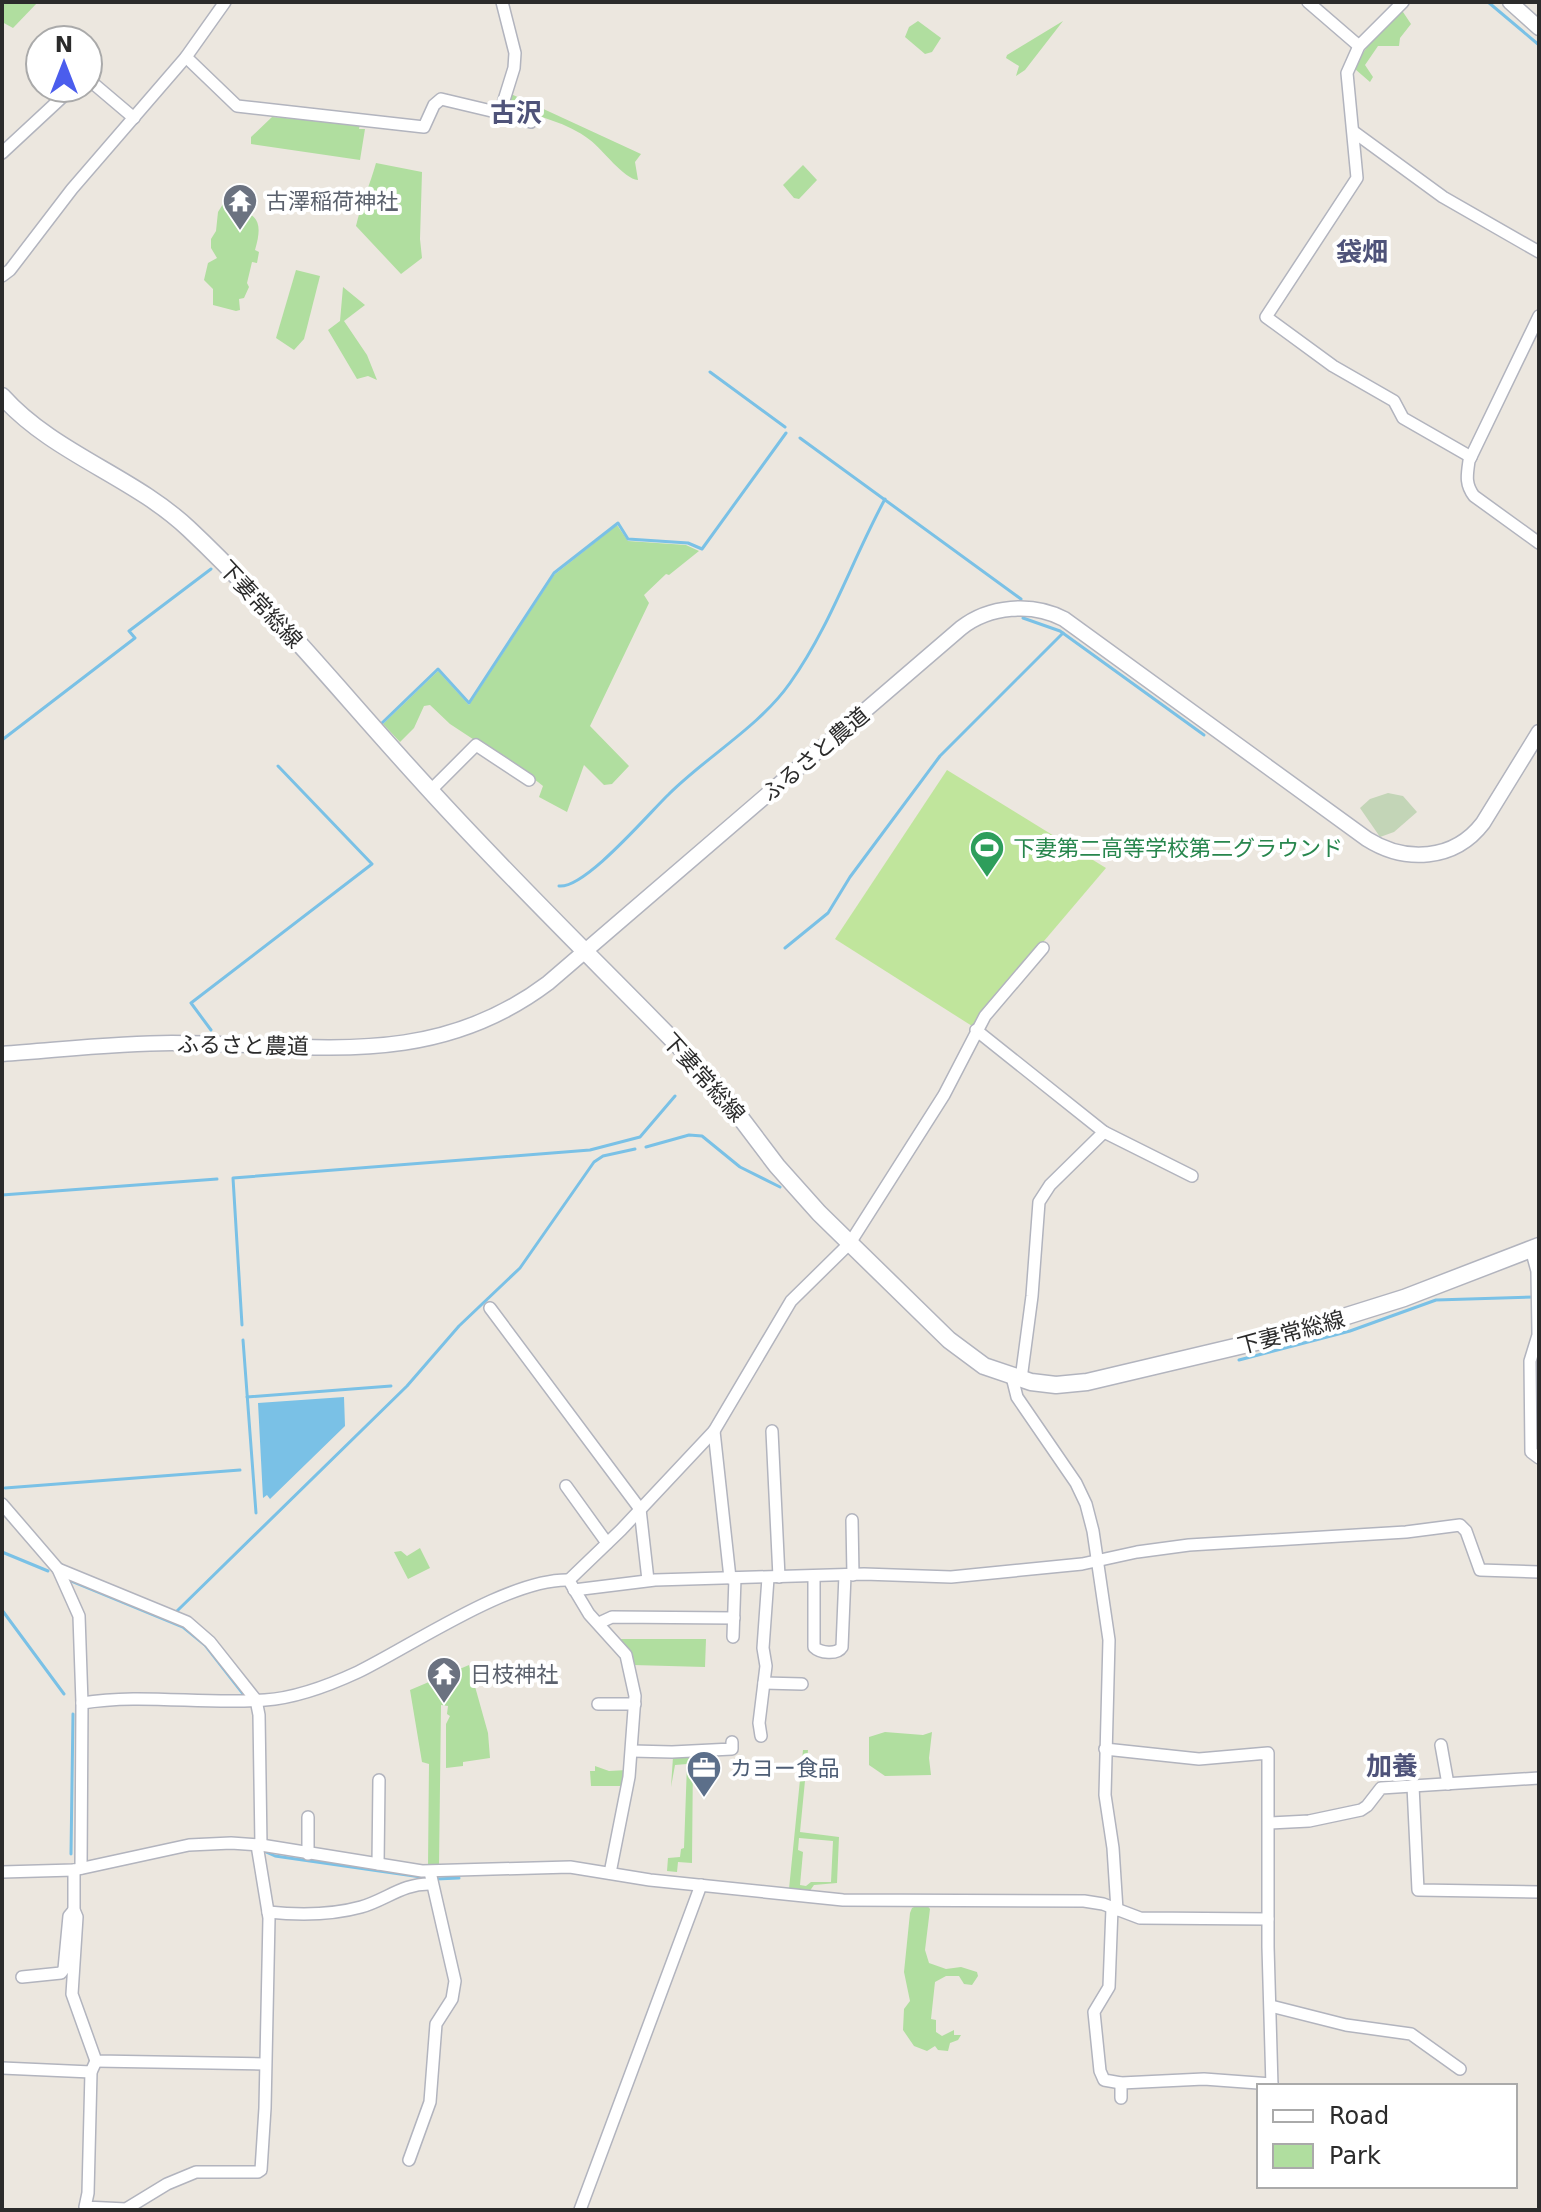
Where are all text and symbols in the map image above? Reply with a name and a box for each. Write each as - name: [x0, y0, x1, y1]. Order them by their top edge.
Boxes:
- north arrow: [24, 24, 104, 104]
- text: N: [55, 32, 73, 57]
- district label: 古沢: [490, 98, 542, 128]
- temple icon: 古澤稲荷神社: [221, 182, 259, 232]
- place label: 古澤稲荷神社: [266, 189, 398, 214]
- district label: 袋畑: [1336, 237, 1388, 267]
- street label: 下妻常総線: [214, 556, 307, 653]
- street label: ふるさと農道: [757, 702, 874, 806]
- sports icon: 下妻第二高等学校第二グラウンド: [968, 829, 1006, 879]
- place label: 下妻第二高等学校第二グラウンド: [1013, 836, 1343, 861]
- street label: 下妻常総線: [658, 1028, 750, 1127]
- street label: ふるさと農道: [177, 1032, 309, 1059]
- street label: 下妻常総線: [1235, 1306, 1347, 1359]
- temple icon: 日枝神社: [425, 1655, 463, 1705]
- place label: 日枝神社: [470, 1662, 558, 1687]
- office icon: カヨー食品: [685, 1749, 723, 1799]
- district label: 加養: [1366, 1751, 1418, 1781]
- place label: カヨー食品: [730, 1756, 840, 1781]
- legend: [1257, 2084, 1517, 2188]
- text: Road: [1329, 2102, 1389, 2130]
- text: Park: [1329, 2142, 1381, 2170]

